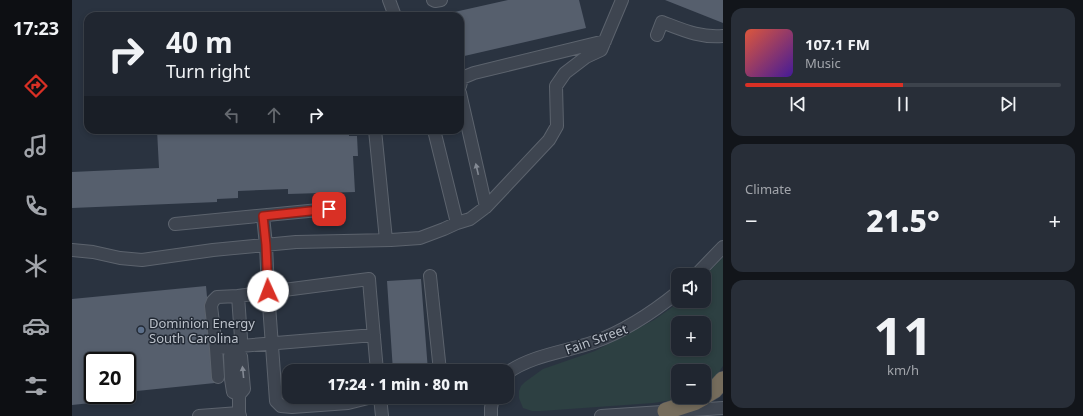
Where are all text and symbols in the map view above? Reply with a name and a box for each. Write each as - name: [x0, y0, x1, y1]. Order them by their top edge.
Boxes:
- text: 17:23: [13, 16, 59, 40]
- text: 40 m: [166, 23, 233, 61]
- icon: right: [100, 28, 152, 80]
- text: 107.1 FM: [805, 34, 870, 54]
- text: Music: [805, 54, 841, 72]
- text: Turn right: [166, 59, 250, 83]
- icon: directions: [22, 72, 50, 100]
- icon: previous: [787, 93, 809, 115]
- icon: pause: [892, 93, 914, 115]
- icon: next: [997, 93, 1019, 115]
- icon: left: [221, 104, 243, 126]
- icon: ahead: [263, 104, 285, 126]
- icon: right: [305, 104, 327, 126]
- icon: music: [22, 132, 50, 160]
- one-way arrow: [474, 163, 480, 175]
- text: Climate: [745, 180, 791, 198]
- icon: phone: [22, 192, 50, 220]
- pin: [312, 192, 346, 226]
- icon: arrive: [318, 198, 340, 220]
- text: 21.5°: [866, 200, 940, 241]
- text: −: [745, 205, 758, 235]
- text: +: [1048, 205, 1061, 235]
- icon: climate: [22, 252, 50, 280]
- map controls: [671, 268, 711, 404]
- button: sound: [671, 268, 711, 308]
- position arrow: [247, 270, 289, 312]
- text: 11: [873, 299, 933, 370]
- icon: car: [22, 312, 50, 340]
- place label: Dominion Energy South Carolina: [149, 314, 255, 347]
- button: +: [671, 316, 711, 356]
- street label: Fain Street: [562, 319, 630, 359]
- marker: Dominion Energy South Carolina: [136, 325, 146, 335]
- speed limit sign: 20: [84, 352, 136, 404]
- text: km/h: [887, 361, 919, 379]
- button: −: [671, 364, 711, 404]
- one-way arrow: [240, 366, 246, 378]
- icon: filters: [22, 372, 50, 400]
- text: 17:24 · 1 min · 80 m: [327, 374, 469, 394]

